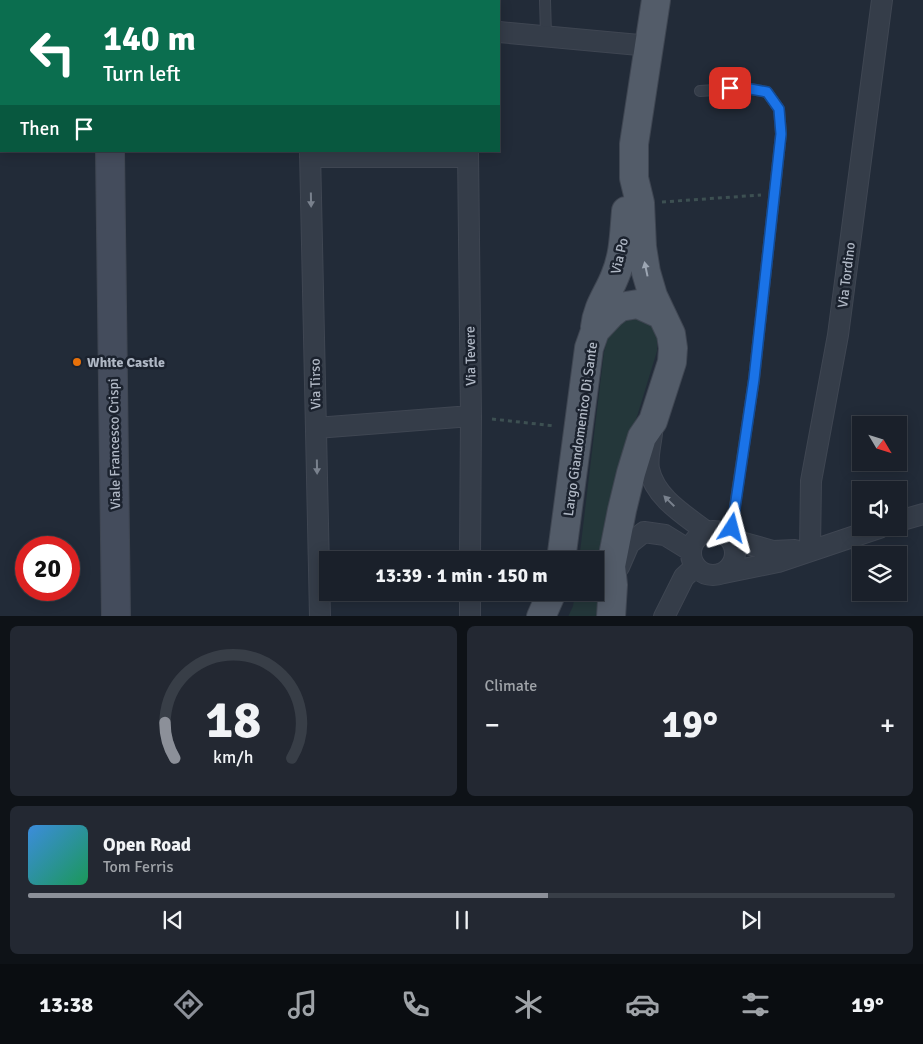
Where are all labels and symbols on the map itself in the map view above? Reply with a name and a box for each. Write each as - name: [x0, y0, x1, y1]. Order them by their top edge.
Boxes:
- pin: [709, 67, 751, 109]
- one-way arrow: [307, 192, 315, 208]
- street label: Via Po: [607, 236, 632, 276]
- street label: Via Tordino: [834, 241, 859, 309]
- one-way arrow: [642, 262, 650, 277]
- street label: Via Tevere: [461, 326, 480, 386]
- street label: Largo Giandomenico Di Sante: [560, 341, 601, 517]
- place label: White Castle: [87, 354, 165, 371]
- marker: White Castle: [71, 356, 83, 368]
- street label: Via Tirso: [307, 358, 324, 410]
- street label: Viale Francesco Crispi: [105, 378, 124, 510]
- north arrow: [852, 416, 908, 471]
- one-way arrow: [313, 460, 321, 476]
- one-way arrow: [663, 495, 675, 507]
- position arrow: [705, 501, 757, 553]
- speed limit sign: 20: [15, 536, 80, 601]

